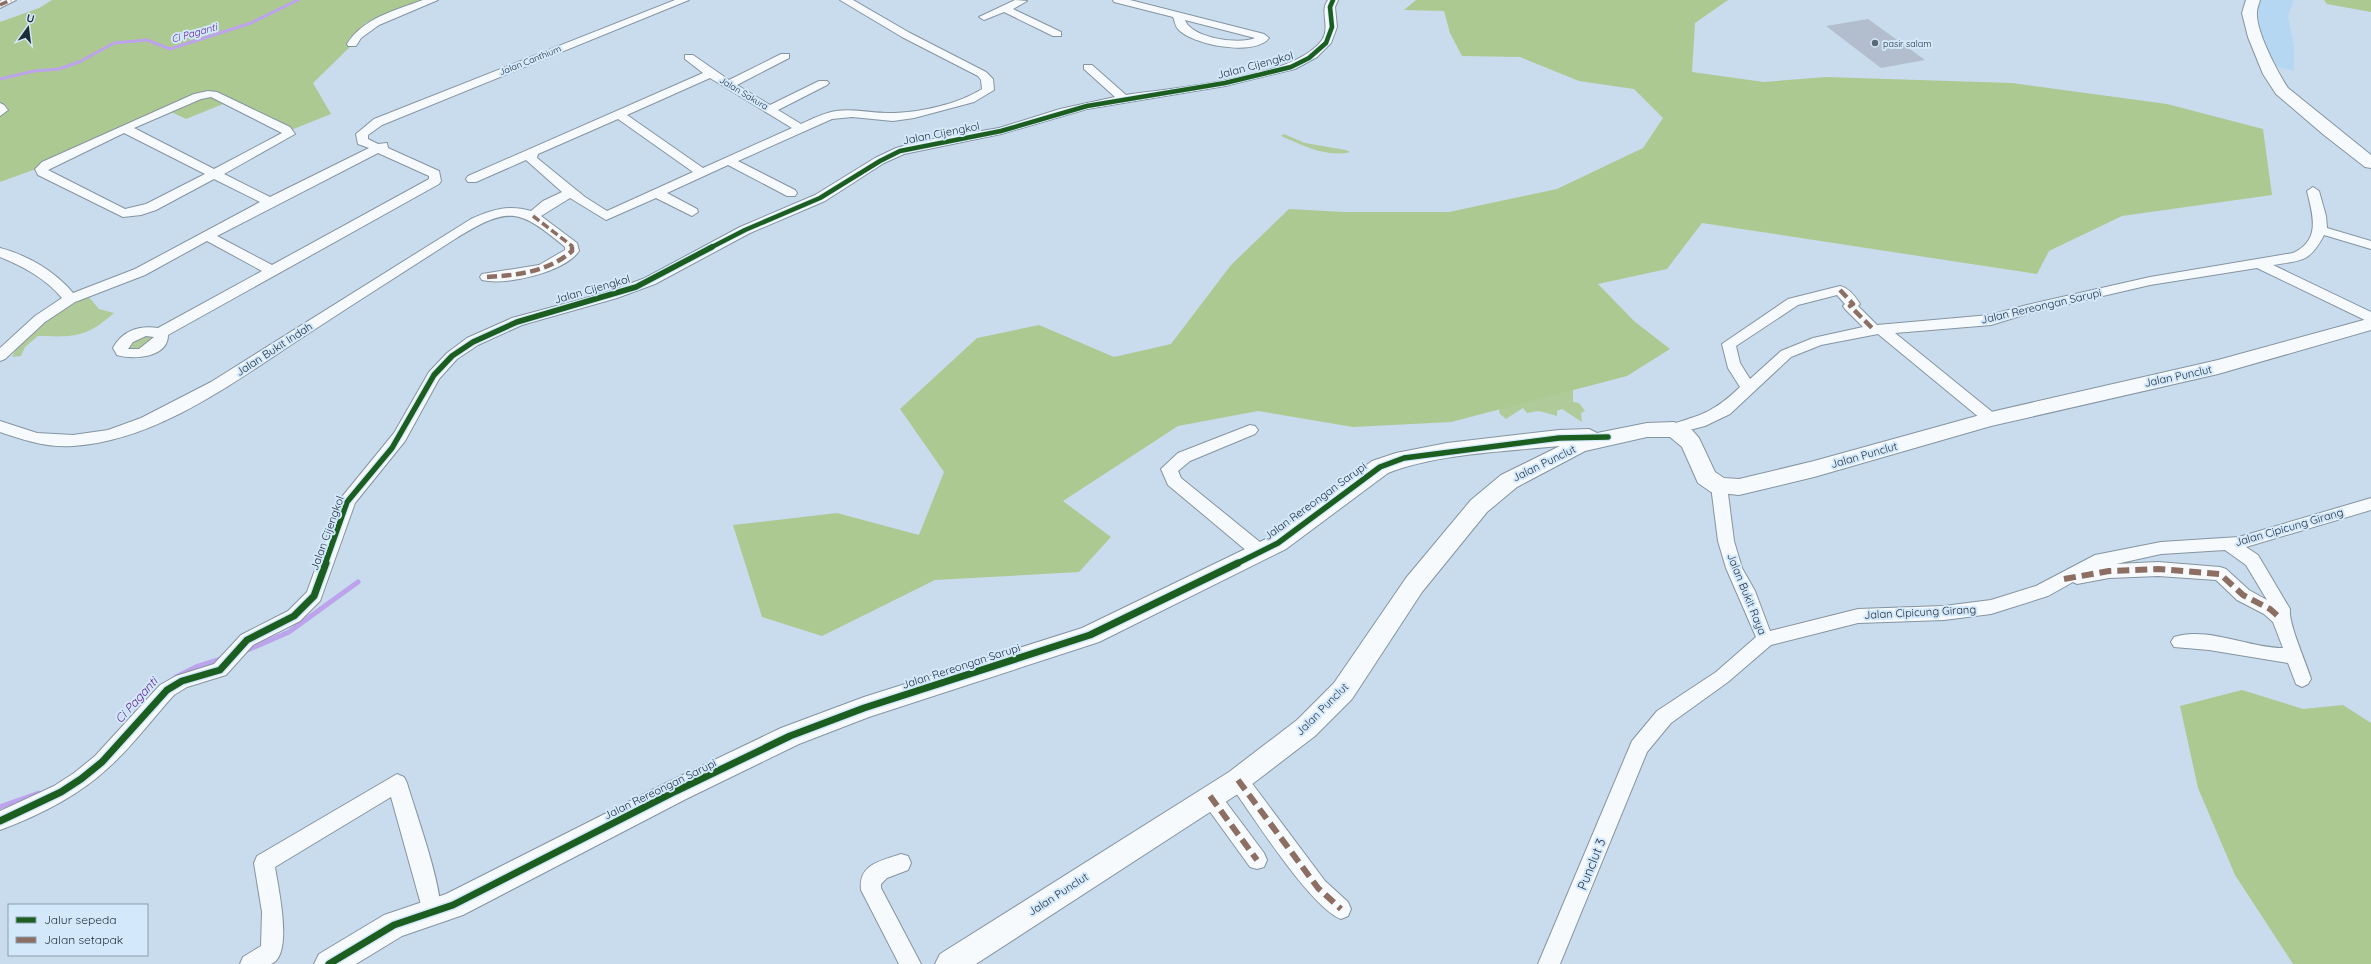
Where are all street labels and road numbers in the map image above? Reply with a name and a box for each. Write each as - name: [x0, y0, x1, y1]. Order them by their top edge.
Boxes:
- street label: Jalan Canthium: [497, 43, 563, 77]
- street label: Jalan Cijengkol: [1215, 48, 1295, 82]
- street label: Jalan Sakura: [718, 74, 770, 112]
- street label: Jalan Cijengkol: [901, 119, 981, 147]
- street label: Jalan Cijengkol: [552, 271, 632, 307]
- street label: Jalan Rereongan Sarupi: [1979, 285, 2103, 327]
- street label: Jalan Bukit Indah: [233, 319, 315, 379]
- street label: Jalan Punclut: [2143, 362, 2213, 390]
- street label: Jalan Punclut: [1829, 439, 1899, 471]
- street label: Jalan Punclut: [1510, 442, 1578, 484]
- street label: Jalan Rereongan Sarupi: [1261, 459, 1369, 543]
- street label: Jalan Cijengkol: [307, 494, 347, 572]
- street label: Jalan Cipicung Girang: [2233, 505, 2345, 549]
- street label: Jalan Bukit Raya: [1724, 551, 1770, 637]
- street label: Jalan Cipicung Girang: [1864, 602, 1976, 622]
- street label: Jalan Rereongan Sarupi: [900, 640, 1022, 692]
- street label: Jalan Punclut: [1293, 680, 1351, 738]
- street label: Jalan Rereongan Sarupi: [601, 756, 719, 822]
- street label: Punclut 3: [1573, 836, 1609, 892]
- street label: Jalan Punclut: [1025, 869, 1091, 919]

